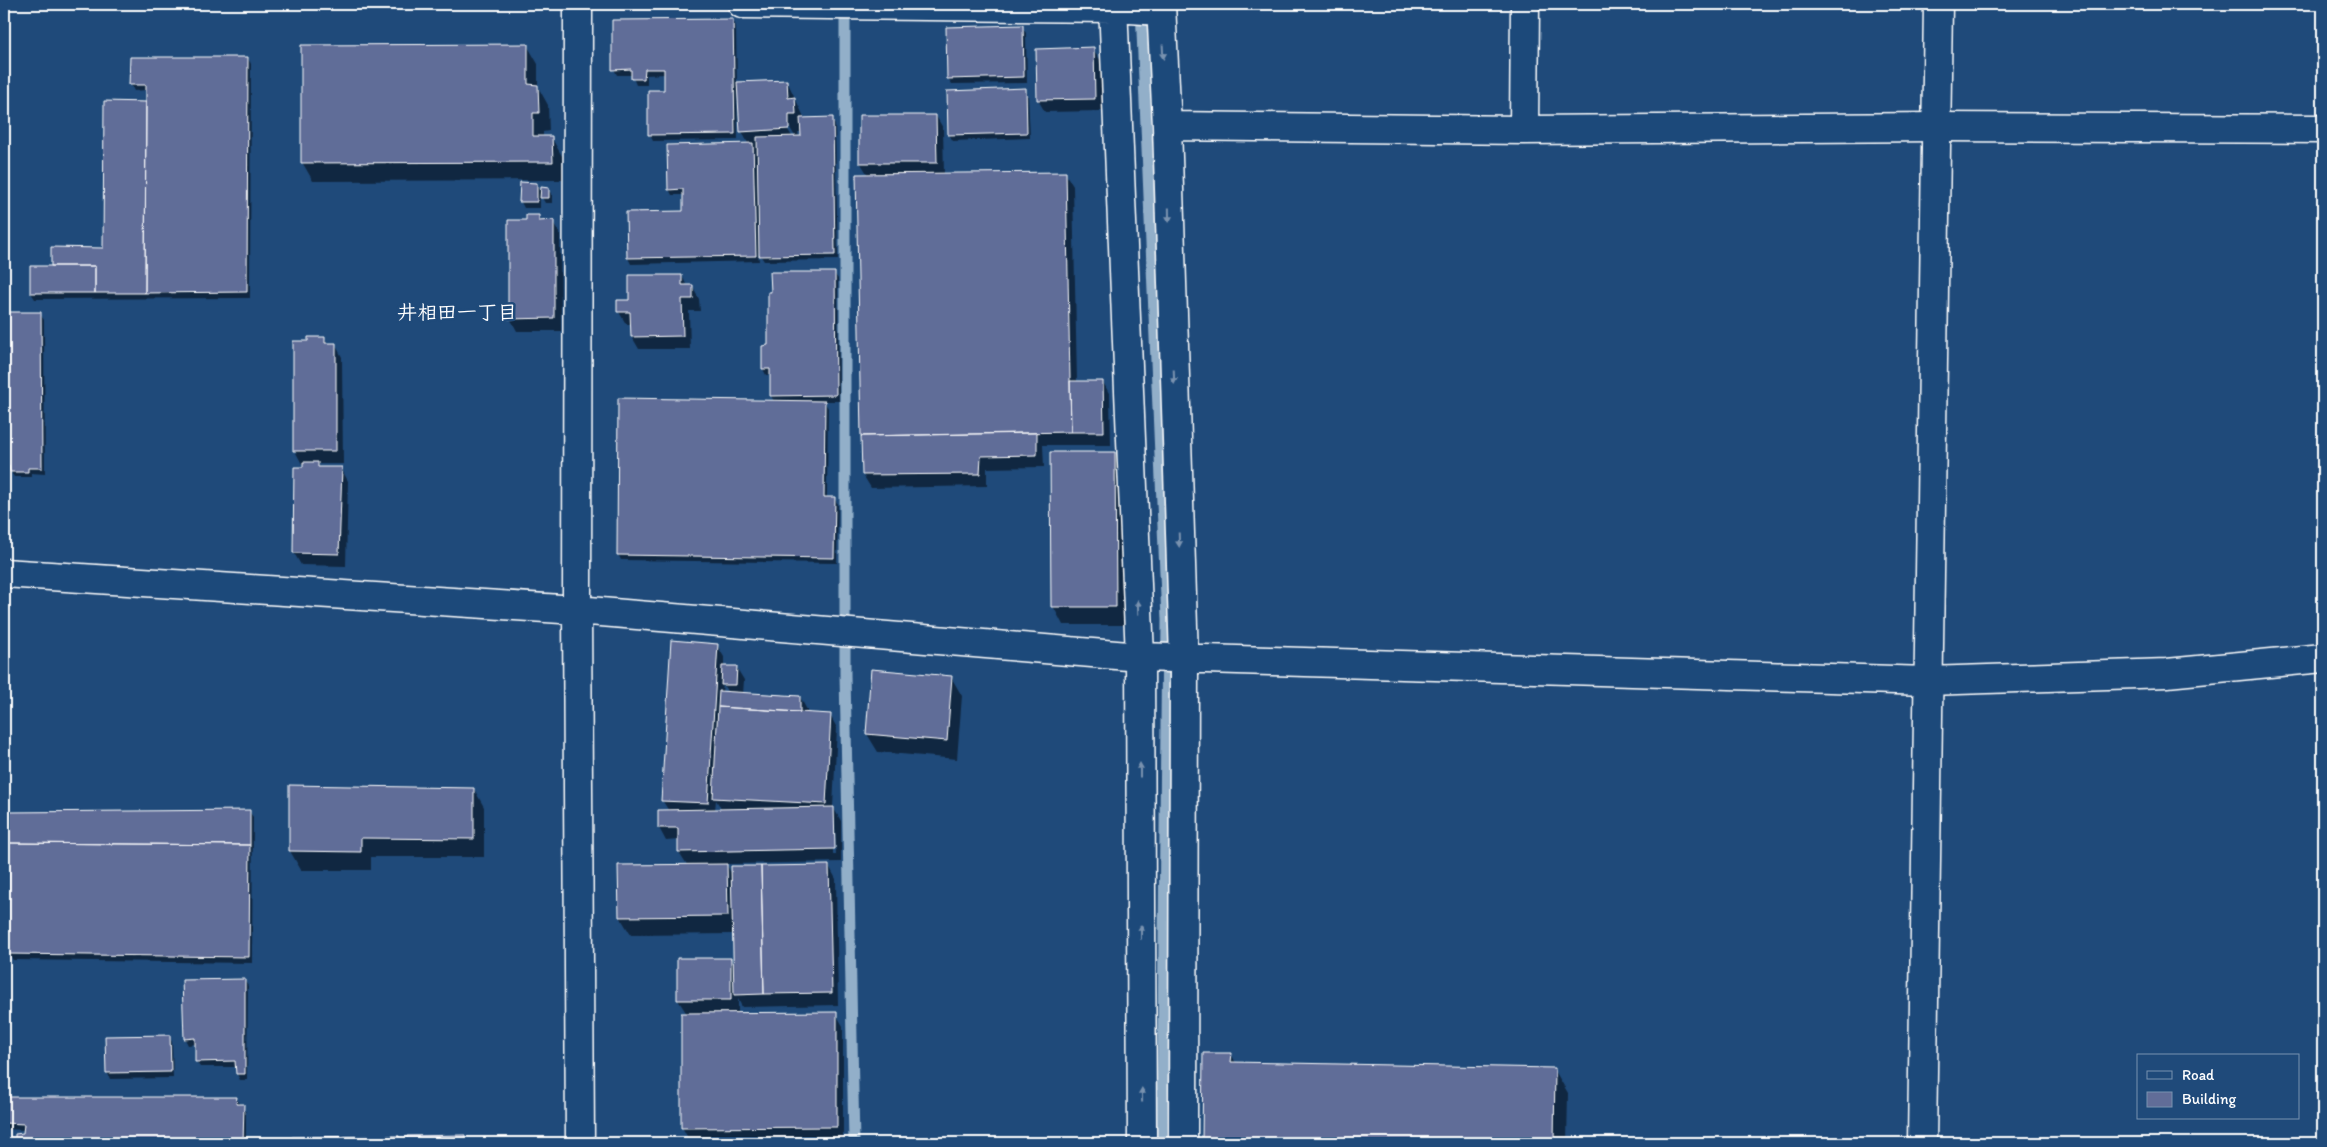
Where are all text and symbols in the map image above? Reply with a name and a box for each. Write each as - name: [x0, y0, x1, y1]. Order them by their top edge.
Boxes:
- one-way arrow: [1160, 45, 1168, 61]
- one-way arrow: [1166, 207, 1174, 223]
- district label: 井相田一丁目: [397, 300, 517, 324]
- one-way arrow: [1170, 370, 1178, 386]
- one-way arrow: [1176, 532, 1184, 548]
- one-way arrow: [1133, 599, 1141, 615]
- one-way arrow: [1136, 761, 1144, 777]
- one-way arrow: [1137, 924, 1145, 940]
- legend: [2137, 1054, 2300, 1120]
- text: Road: [2182, 1066, 2215, 1084]
- one-way arrow: [1137, 1086, 1145, 1102]
- text: Building: [2182, 1090, 2236, 1108]

